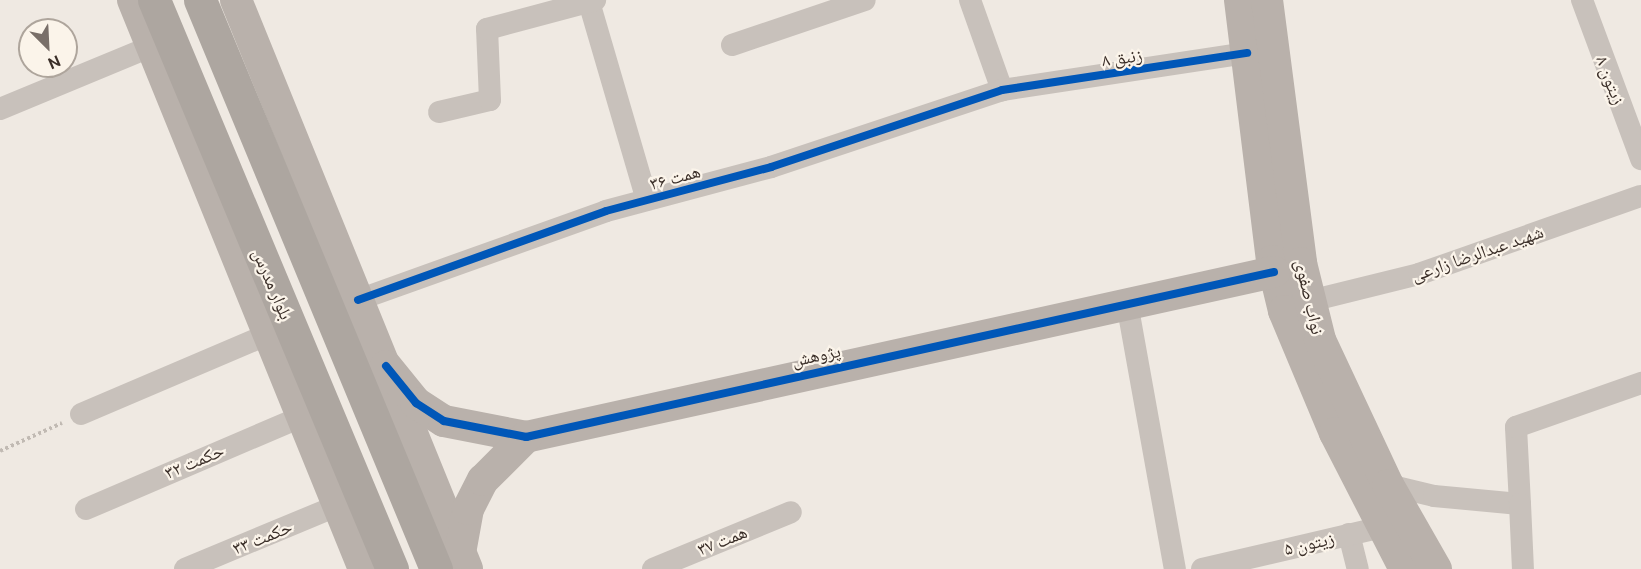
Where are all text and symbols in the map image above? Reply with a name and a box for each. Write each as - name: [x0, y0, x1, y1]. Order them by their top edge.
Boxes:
- north arrow: [18, 18, 78, 78]
- street label: زنبق ۸: [1100, 43, 1144, 71]
- text: N: [45, 52, 64, 73]
- street label: زیتون ۸: [1592, 52, 1630, 108]
- street label: همت ۳۶: [647, 160, 703, 194]
- street label: شهید عبدالرضا زارعی: [1408, 220, 1546, 286]
- street label: بلوار مدرس: [248, 245, 298, 323]
- street label: نواب صفوی: [1291, 257, 1329, 337]
- street label: پژوهش: [790, 339, 842, 371]
- street label: حکمت ۳۲: [161, 439, 227, 483]
- street label: حکمت ۳۳: [229, 515, 295, 559]
- street label: همت ۳۷: [694, 520, 750, 560]
- street label: زیتون ۵: [1282, 527, 1336, 559]

